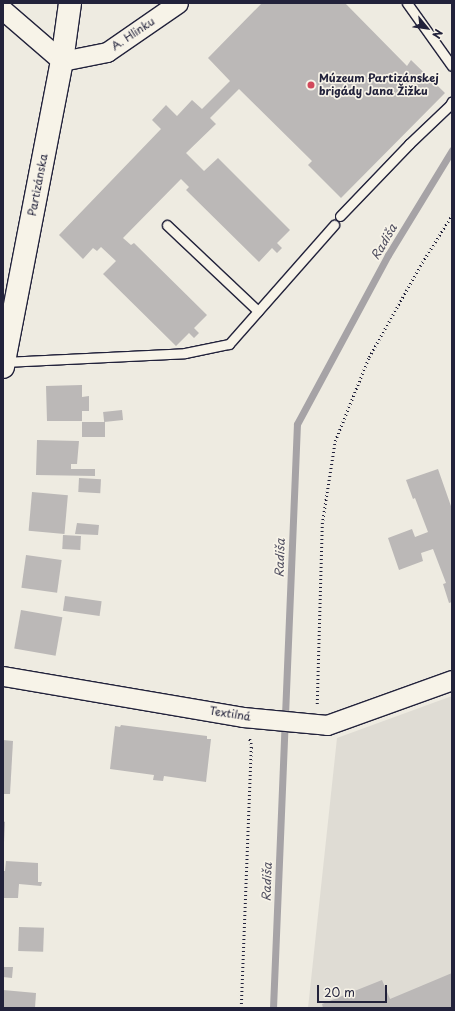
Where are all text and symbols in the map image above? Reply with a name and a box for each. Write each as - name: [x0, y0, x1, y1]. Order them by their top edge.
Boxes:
- north arrow: [407, 8, 447, 48]
- street label: A. Hlinku: [109, 15, 157, 53]
- text: N: [428, 26, 447, 42]
- place label: Múzeum Partizánskej brigády Jana Žižku: [319, 72, 439, 98]
- marker: Múzeum Partizánskej brigády Jana Žižku: [306, 80, 316, 90]
- street label: Partizánska: [25, 153, 51, 217]
- water label: Radiša: [368, 222, 400, 262]
- water label: Radiša: [272, 538, 288, 578]
- street label: Textilná: [208, 704, 252, 724]
- water label: Radiša: [259, 862, 275, 902]
- scale bar: [319, 977, 389, 1003]
- text: 20 m: [324, 983, 355, 1001]

